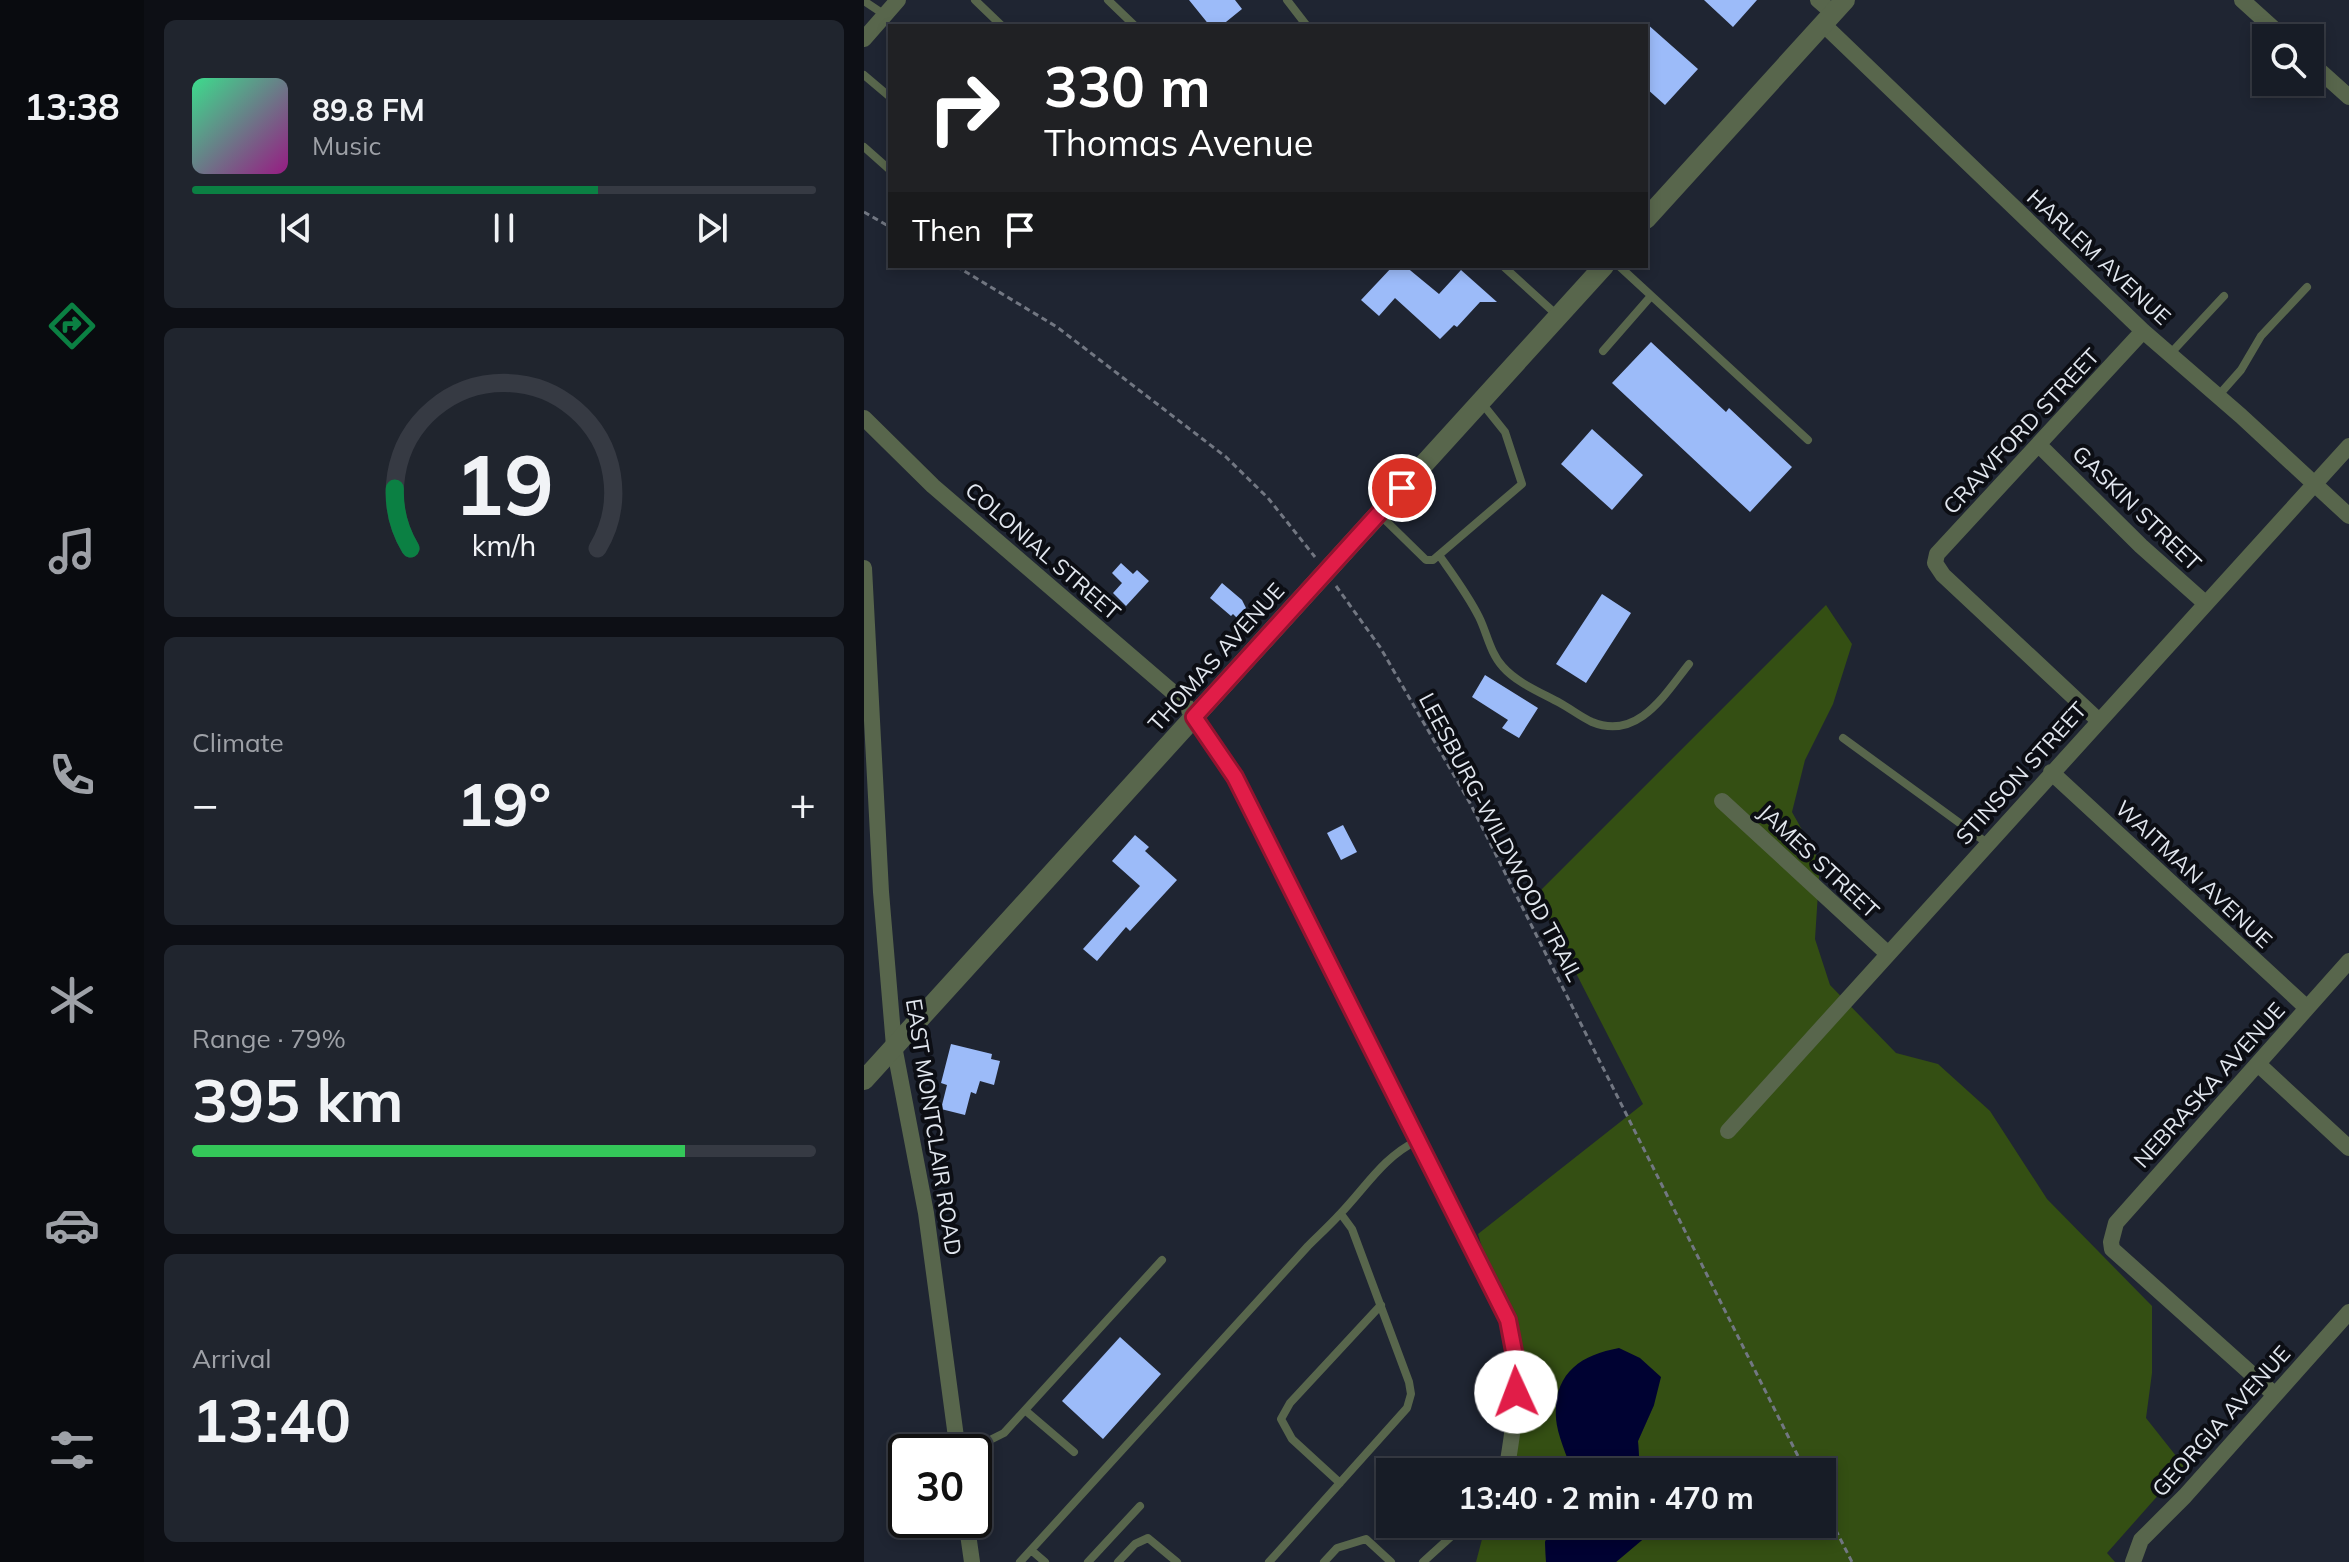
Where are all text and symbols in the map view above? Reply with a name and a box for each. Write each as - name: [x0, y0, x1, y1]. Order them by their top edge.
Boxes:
- map controls: [2252, 24, 2324, 96]
- button: search: [2252, 24, 2324, 96]
- text: 330 m: [1044, 51, 1211, 121]
- icon: right: [912, 56, 1016, 160]
- text: 13:38: [24, 84, 120, 129]
- text: 89.8 FM: [312, 91, 425, 129]
- text: Thomas Avenue: [1044, 120, 1313, 165]
- text: Music: [312, 129, 381, 162]
- street label: HARLEM AVENUE: [2021, 183, 2177, 331]
- icon: previous: [274, 206, 318, 250]
- icon: pause: [482, 206, 526, 250]
- icon: next: [690, 206, 734, 250]
- icon: arrive: [998, 208, 1042, 252]
- text: Then: [912, 211, 982, 249]
- icon: directions: [44, 298, 100, 354]
- street label: CRAWFORD STREET: [1937, 342, 2105, 520]
- text: 19: [454, 430, 554, 535]
- street label: GASKIN STREET: [2067, 439, 2207, 577]
- pin: [1368, 454, 1436, 522]
- icon: arrive: [1380, 466, 1424, 510]
- street label: COLONIAL STREET: [960, 476, 1126, 626]
- icon: music: [44, 523, 100, 579]
- text: km/h: [472, 527, 536, 563]
- street label: THOMAS AVENUE: [1142, 577, 1290, 737]
- street label: LEESBURG-WILDWOOD TRAIL: [1413, 688, 1589, 986]
- street label: STINSON STREET: [1950, 696, 2092, 850]
- text: Climate: [192, 726, 284, 759]
- icon: phone: [44, 747, 100, 803]
- text: 19°: [457, 766, 551, 841]
- text: −: [192, 776, 218, 831]
- text: +: [790, 776, 816, 831]
- street label: WAITMAN AVENUE: [2110, 794, 2278, 954]
- street label: JAMES STREET: [1753, 798, 1885, 924]
- icon: climate: [44, 972, 100, 1028]
- street label: NEBRASKA AVENUE: [2127, 996, 2291, 1174]
- street label: EAST MONTCLAIR ROAD: [900, 997, 968, 1257]
- text: Range · 79%: [192, 1022, 346, 1055]
- text: 395 km: [192, 1062, 404, 1137]
- icon: car: [44, 1197, 100, 1253]
- street label: GEORGIA AVENUE: [2146, 1340, 2296, 1502]
- text: Arrival: [192, 1342, 272, 1375]
- position arrow: [1474, 1350, 1558, 1434]
- text: 13:40: [192, 1382, 351, 1457]
- icon: filters: [44, 1422, 100, 1478]
- speed limit sign: 30: [888, 1434, 992, 1538]
- text: 13:40 · 2 min · 470 m: [1458, 1479, 1754, 1517]

